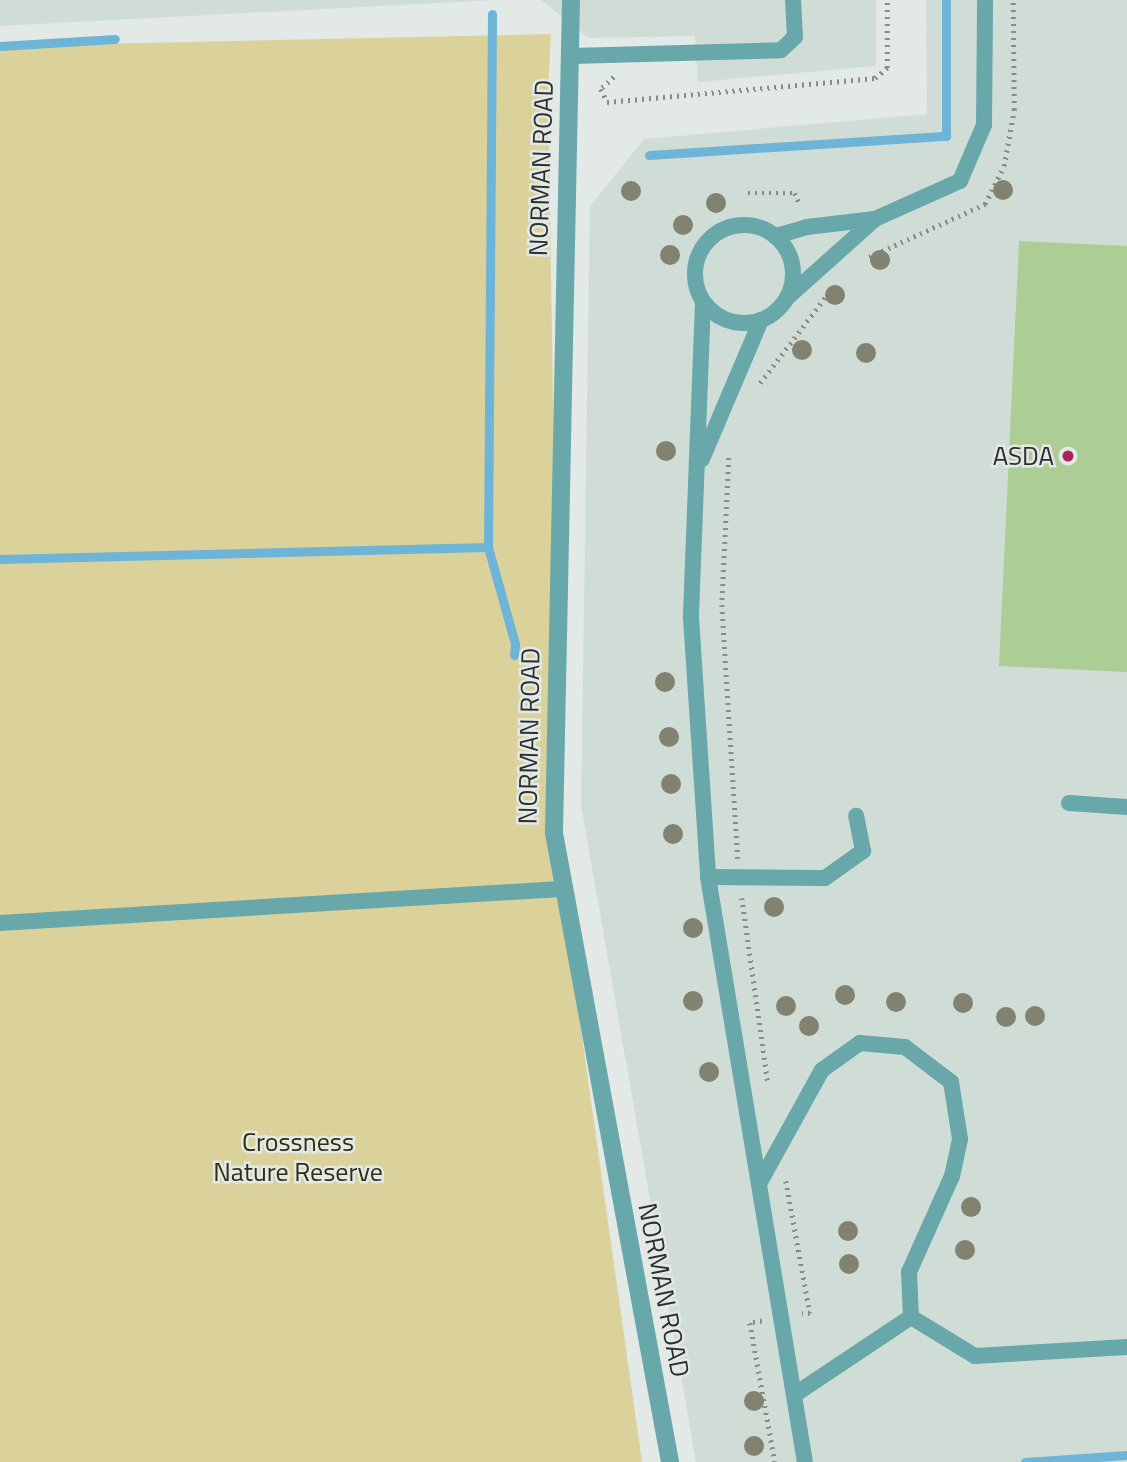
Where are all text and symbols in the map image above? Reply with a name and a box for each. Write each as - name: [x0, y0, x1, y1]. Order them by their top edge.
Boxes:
- street label: NORMAN ROAD: [522, 79, 560, 257]
- place label: ASDA: [993, 440, 1054, 472]
- marker: ASDA: [1060, 448, 1076, 464]
- street label: NORMAN ROAD: [512, 647, 546, 825]
- park label: Crossness Nature Reserve: [213, 1126, 383, 1188]
- street label: NORMAN ROAD: [632, 1200, 696, 1380]

